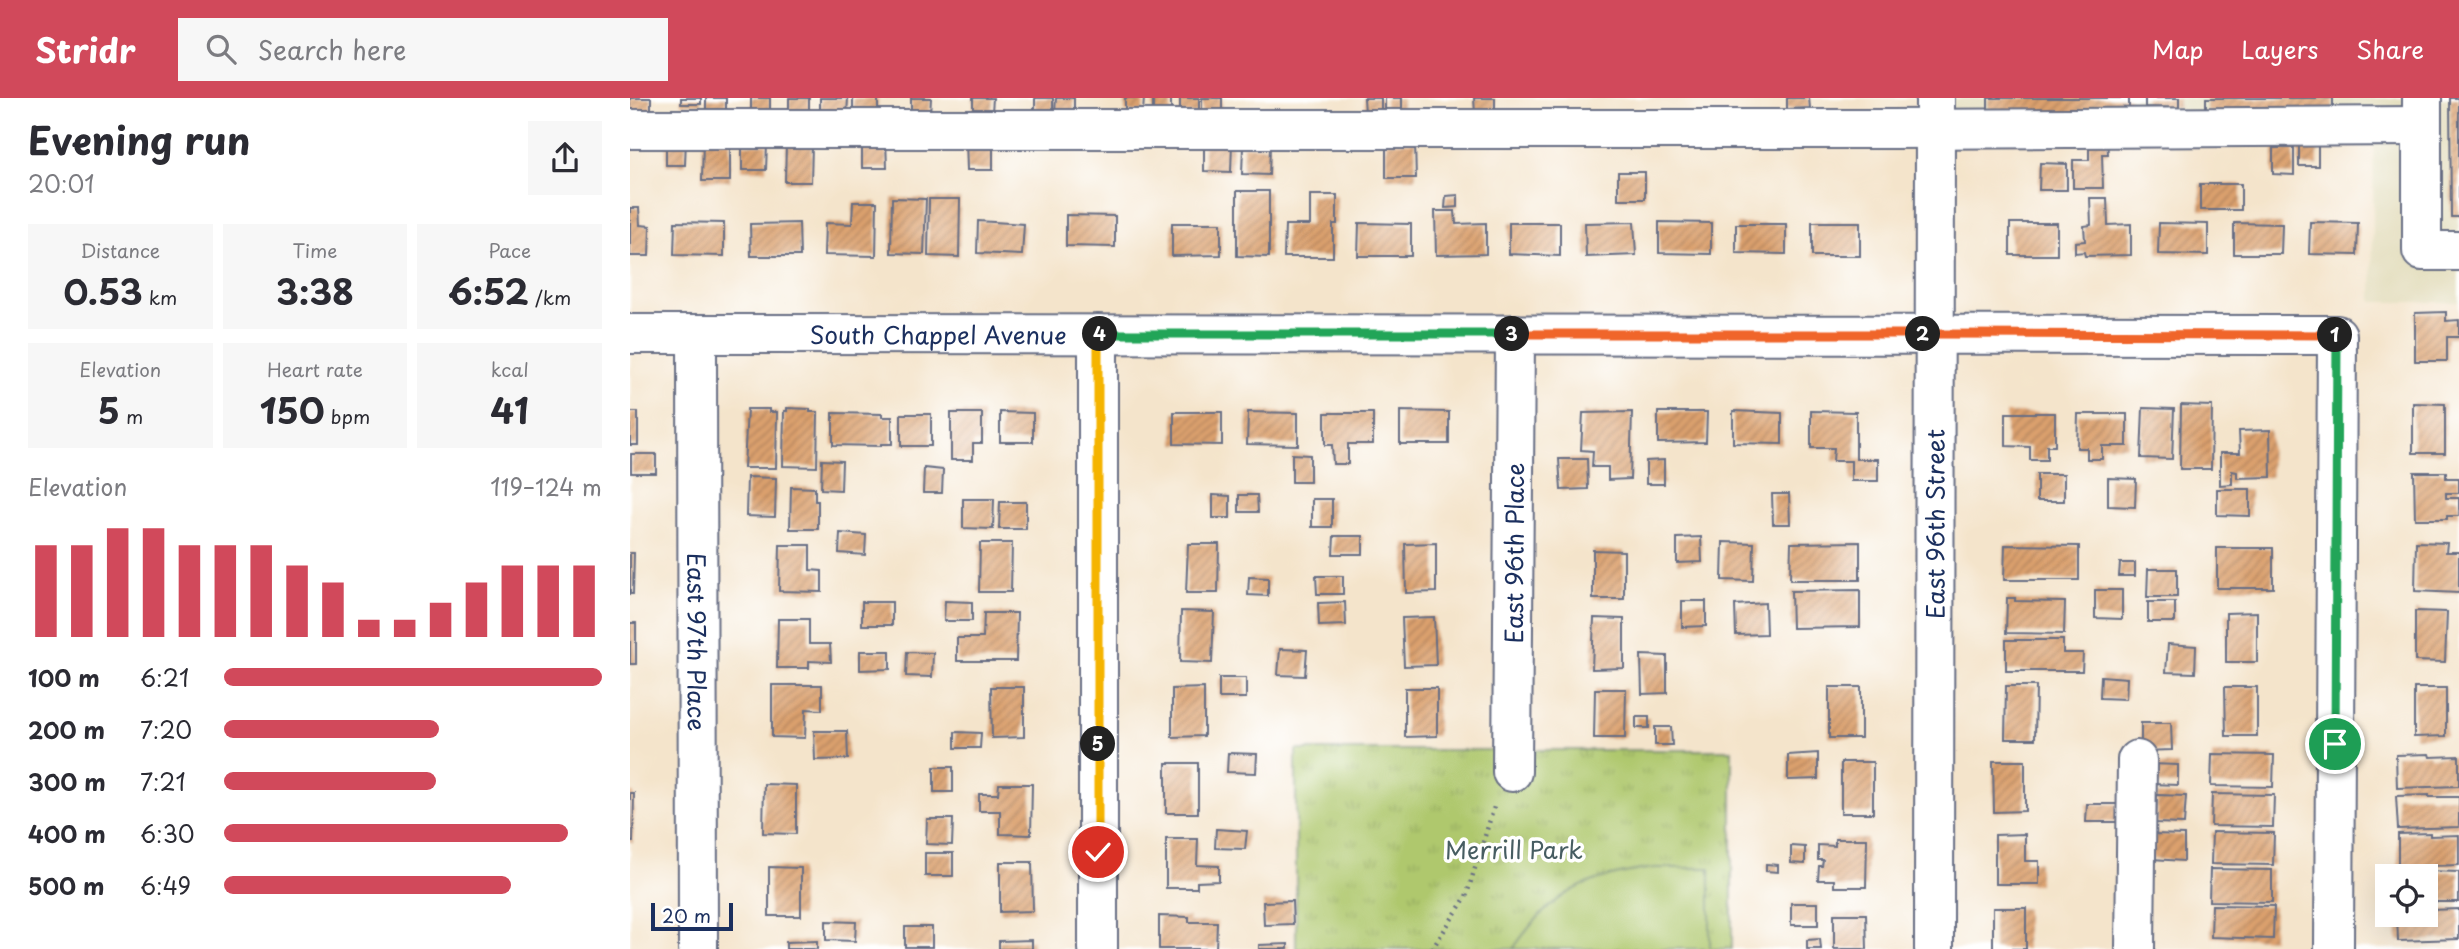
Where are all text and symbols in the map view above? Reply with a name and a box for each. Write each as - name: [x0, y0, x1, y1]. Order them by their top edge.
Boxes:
- search box: [178, 18, 668, 81]
- text: Stridr: [35, 24, 136, 74]
- icon: search: [202, 30, 240, 68]
- text: Search here: [258, 30, 406, 69]
- text: Map: [2152, 31, 2203, 67]
- text: Layers: [2241, 31, 2318, 67]
- text: Share: [2356, 31, 2424, 67]
- text: Evening run: [28, 111, 250, 168]
- button: share: [528, 121, 602, 195]
- text: 20:01: [28, 166, 95, 201]
- text: Distance: [80, 236, 160, 264]
- text: Time: [293, 236, 337, 264]
- text: Pace: [488, 236, 531, 264]
- text: 0.53: [63, 264, 143, 317]
- text: 3:38: [276, 264, 354, 317]
- text: 6:52: [448, 264, 529, 317]
- text: km: [143, 283, 177, 311]
- text: /km: [529, 283, 571, 311]
- street label: South Chappel Avenue: [810, 316, 1066, 352]
- pin: 4: [1082, 316, 1118, 352]
- pin: 3: [1494, 316, 1530, 352]
- pin: 2: [1906, 316, 1940, 352]
- pin: 1: [2318, 317, 2352, 352]
- text: 4: [1093, 319, 1106, 347]
- text: 3: [1505, 319, 1518, 347]
- text: 2: [1916, 319, 1929, 347]
- text: 1: [2330, 320, 2339, 348]
- text: Elevation: [79, 355, 161, 383]
- text: Heart rate: [267, 355, 363, 383]
- text: kcal: [491, 355, 529, 383]
- text: 5: [97, 383, 120, 436]
- text: 150: [260, 383, 325, 436]
- text: 41: [490, 383, 529, 436]
- text: m: [120, 402, 143, 430]
- text: bpm: [325, 402, 370, 430]
- street label: East 96th Street: [1916, 429, 1953, 619]
- street label: East 96th Place: [1495, 463, 1532, 643]
- text: Elevation: [28, 469, 127, 504]
- text: 119–124 m: [490, 469, 602, 504]
- street label: East 97th Place: [679, 553, 716, 731]
- text: 100 m: [28, 660, 100, 695]
- text: 6:21: [140, 660, 189, 695]
- text: 200 m: [28, 712, 105, 747]
- text: 7:20: [140, 712, 192, 747]
- pin: [2305, 714, 2365, 774]
- icon: arrive: [2316, 725, 2354, 763]
- pin: 5: [1080, 726, 1116, 762]
- text: 5: [1091, 729, 1104, 757]
- text: 300 m: [28, 764, 106, 799]
- text: 7:21: [140, 764, 186, 799]
- text: 400 m: [28, 816, 106, 851]
- text: 6:30: [140, 816, 195, 851]
- pin: [1068, 822, 1128, 882]
- park label: Merrill Park: [1445, 831, 1583, 867]
- icon: check: [1079, 833, 1117, 871]
- map controls: [2375, 864, 2438, 927]
- button: locate: [2375, 864, 2438, 927]
- text: 500 m: [28, 868, 105, 903]
- text: 6:49: [140, 868, 191, 903]
- scale bar: [651, 900, 733, 932]
- text: 20 m: [662, 901, 711, 929]

